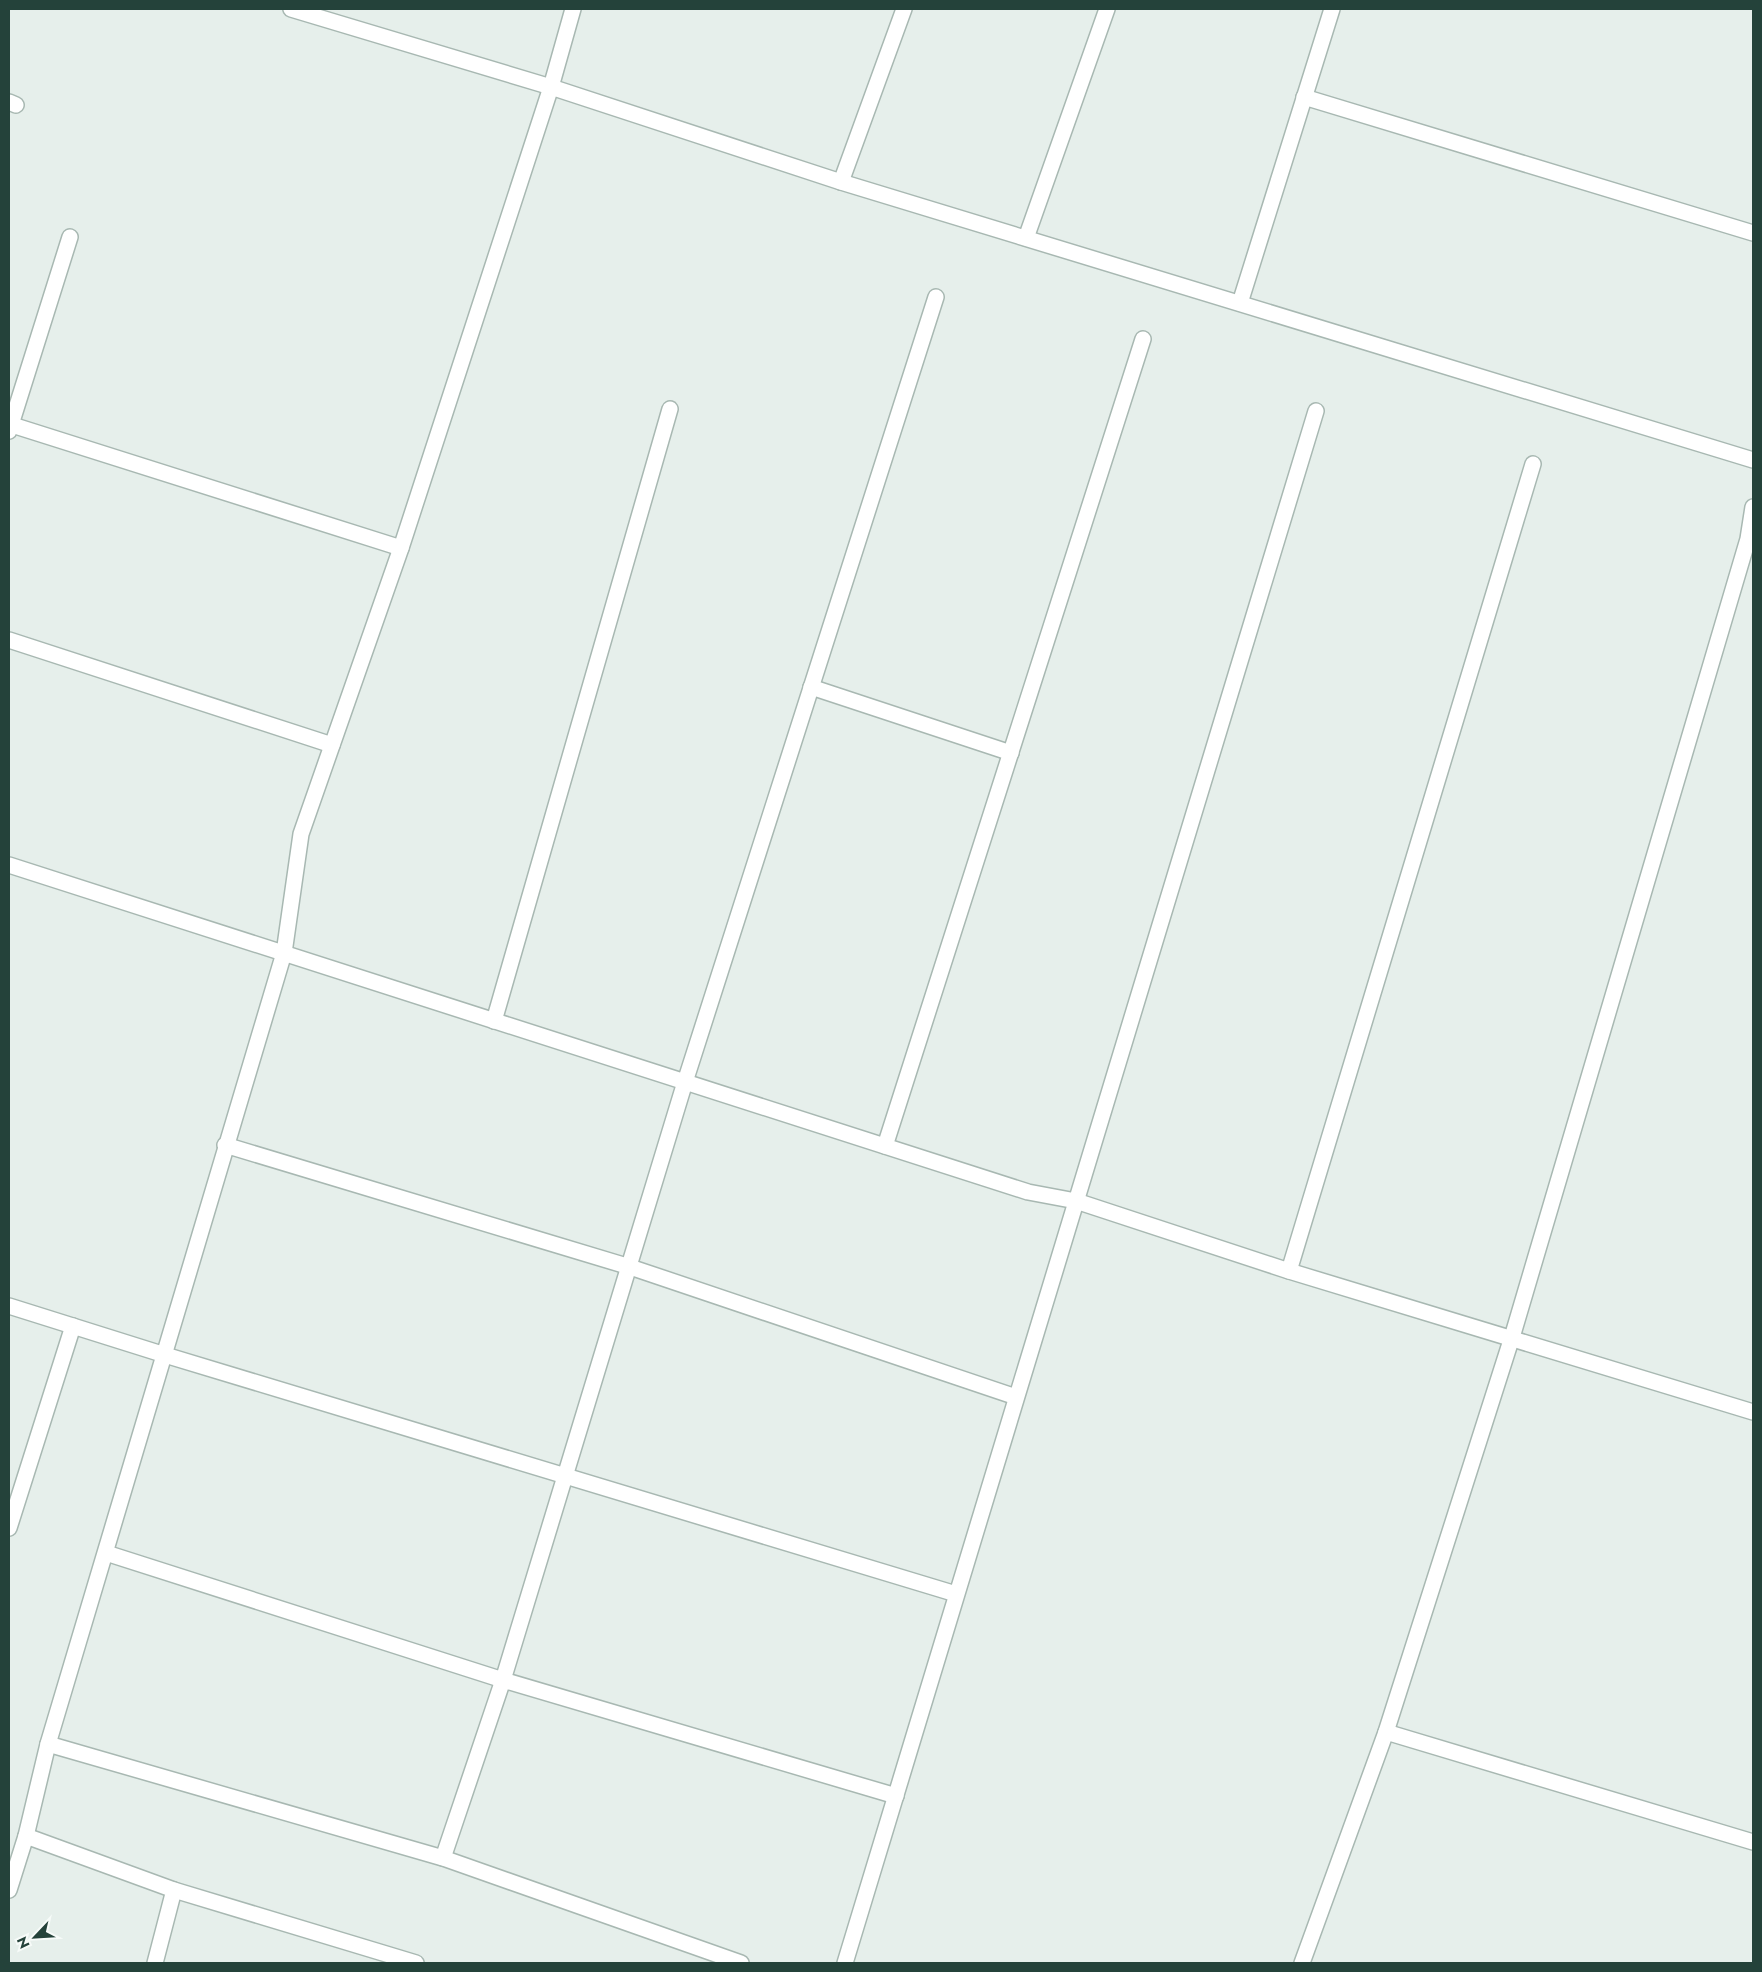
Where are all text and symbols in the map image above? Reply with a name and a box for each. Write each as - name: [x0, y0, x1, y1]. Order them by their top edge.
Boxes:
- north arrow: [10, 1912, 60, 1962]
- text: N: [12, 1933, 35, 1952]

